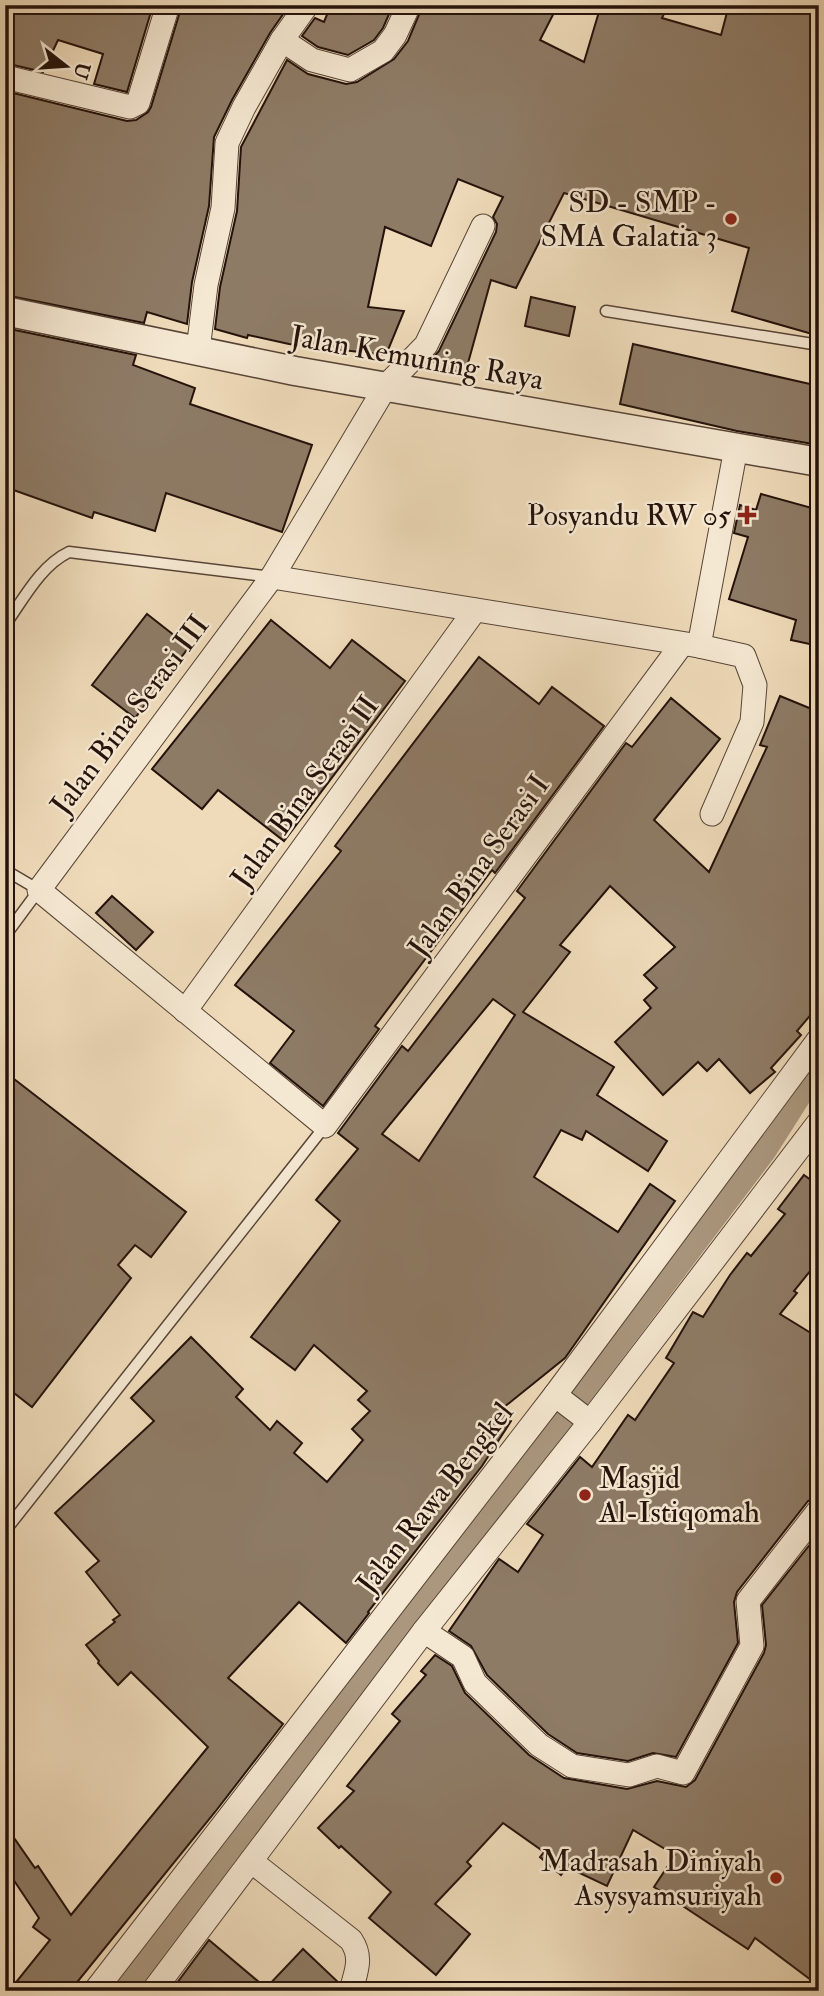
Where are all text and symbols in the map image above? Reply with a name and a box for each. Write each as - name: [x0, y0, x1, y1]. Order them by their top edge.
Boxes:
- north arrow: [32, 32, 102, 102]
- text: U: [67, 60, 95, 82]
- place label: SD - SMP - SMA Galatia 3: [540, 184, 717, 255]
- marker: SD - SMP - SMA Galatia 3: [723, 211, 739, 227]
- street label: Jalan Kemuning Raya: [287, 317, 547, 399]
- place label: Posyandu RW 05: [527, 497, 732, 534]
- marker: Posyandu RW 05: [737, 505, 757, 525]
- street label: Jalan Bina Serasi III: [42, 608, 217, 823]
- street label: Jalan Bina Serasi II: [222, 689, 387, 896]
- street label: Jalan Bina Serasi I: [400, 767, 558, 965]
- street label: Jalan Rawa Bengkel: [348, 1395, 521, 1602]
- place label: Masjid Al-Istiqomah: [598, 1460, 760, 1531]
- marker: Masjid Al-Istiqomah: [577, 1487, 593, 1503]
- place label: Madrasah Diniyah Asysyamsuriyah: [541, 1843, 762, 1914]
- marker: Madrasah Diniyah Asysyamsuriyah: [768, 1870, 784, 1886]

